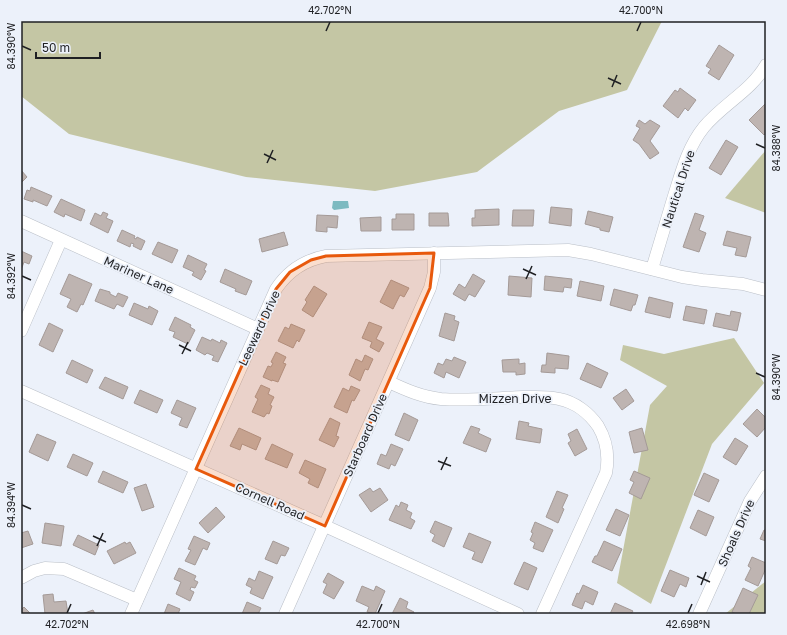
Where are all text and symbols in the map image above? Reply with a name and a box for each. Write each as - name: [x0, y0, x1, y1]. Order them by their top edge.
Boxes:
- text: 42.702°N: [308, 4, 352, 16]
- text: 42.700°N: [619, 4, 663, 16]
- text: 84.390°W: [5, 22, 17, 69]
- scale bar: [36, 34, 100, 60]
- text: 50 m: [42, 40, 70, 55]
- text: 84.388°W: [770, 124, 782, 171]
- street label: Nautical Drive: [658, 148, 698, 230]
- text: 84.392°W: [5, 252, 17, 299]
- street label: Mariner Lane: [102, 253, 176, 297]
- street label: Leeward Drive: [235, 288, 283, 368]
- text: 84.390°W: [770, 353, 782, 400]
- street label: Starboard Drive: [340, 391, 390, 479]
- street label: Mizzen Drive: [479, 391, 552, 406]
- street label: Cornell Road: [233, 479, 307, 523]
- text: 84.394°W: [5, 482, 17, 528]
- street label: Shoals Drive: [715, 497, 758, 569]
- text: 42.702°N: [45, 618, 89, 630]
- text: 42.700°N: [356, 618, 400, 630]
- text: 42.698°N: [666, 618, 710, 630]

